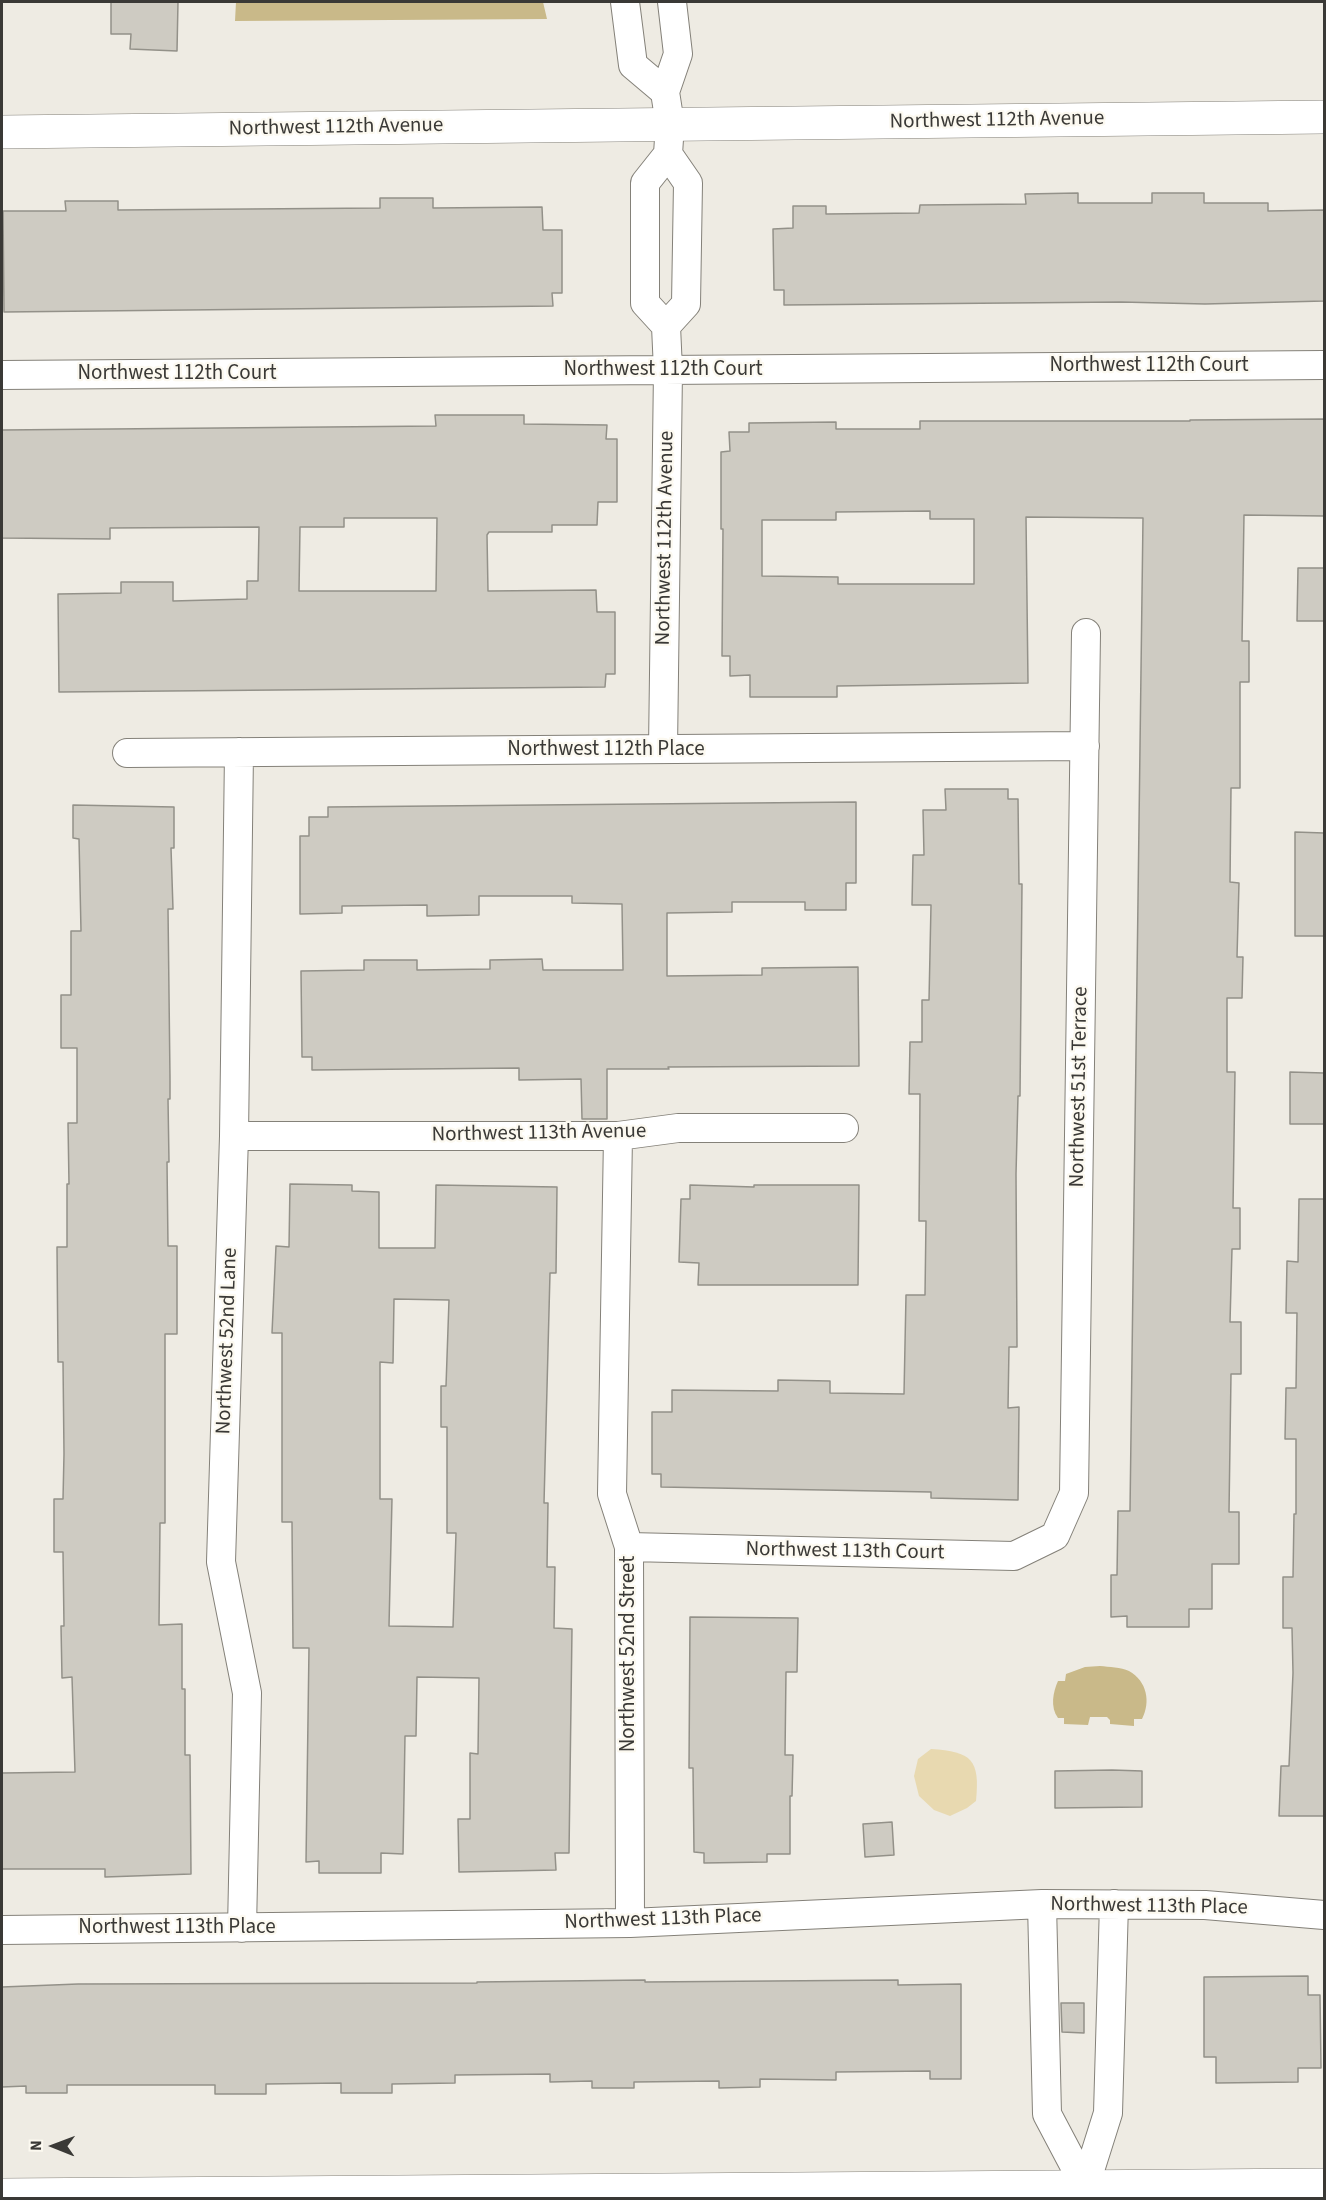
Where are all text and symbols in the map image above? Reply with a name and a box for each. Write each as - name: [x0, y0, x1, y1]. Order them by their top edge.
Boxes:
- street label: Northwest 112th Avenue: [889, 107, 1105, 135]
- street label: Northwest 112th Avenue: [228, 114, 444, 142]
- street label: Northwest 112th Court: [1049, 353, 1249, 379]
- street label: Northwest 112th Court: [563, 357, 763, 383]
- street label: Northwest 112th Court: [77, 361, 277, 387]
- street label: Northwest 112th Avenue: [652, 430, 680, 646]
- street label: Northwest 112th Place: [507, 737, 705, 763]
- street label: Northwest 51st Terrace: [1066, 986, 1094, 1188]
- street label: Northwest 113th Avenue: [431, 1120, 647, 1148]
- street label: Northwest 52nd Lane: [212, 1247, 244, 1435]
- street label: Northwest 113th Court: [745, 1538, 945, 1566]
- street label: Northwest 52nd Street: [616, 1556, 642, 1752]
- street label: Northwest 113th Place: [1050, 1893, 1248, 1921]
- street label: Northwest 113th Place: [564, 1904, 762, 1936]
- street label: Northwest 113th Place: [78, 1915, 276, 1941]
- north arrow: [24, 2116, 84, 2176]
- text: N: [25, 2140, 47, 2151]

